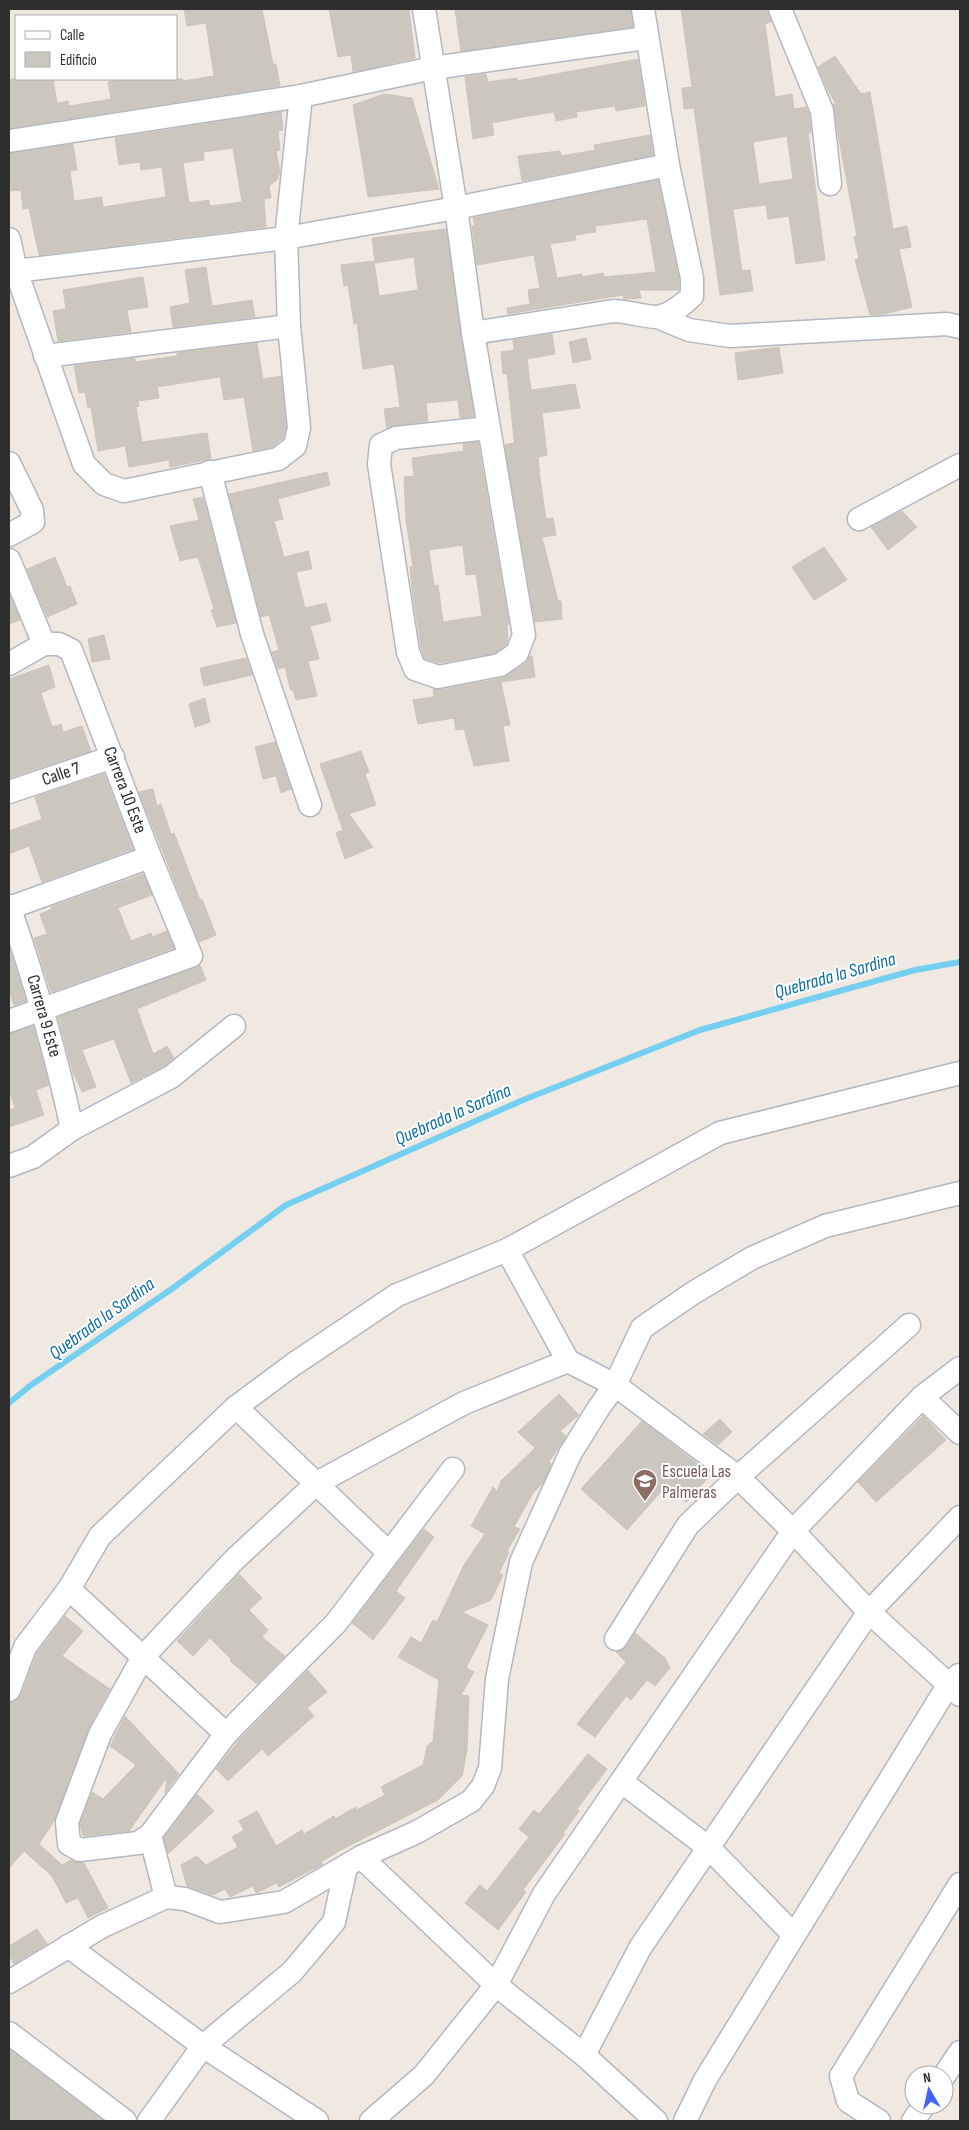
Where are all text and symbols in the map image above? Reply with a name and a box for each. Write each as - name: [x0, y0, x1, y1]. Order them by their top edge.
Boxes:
- legend: [15, 15, 178, 80]
- text: Calle: [60, 26, 84, 45]
- text: Edificio: [60, 51, 97, 70]
- street label: Carrera 10 Este: [99, 744, 151, 836]
- street label: Calle 7: [39, 757, 84, 790]
- water label: Quebrada la Sardina: [772, 948, 899, 1004]
- street label: Carrera 9 Este: [22, 972, 66, 1060]
- water label: Quebrada la Sardina: [391, 1079, 515, 1151]
- water label: Quebrada la Sardina: [45, 1273, 160, 1365]
- place label: Escuela Las Palmeras: [662, 1461, 731, 1503]
- school or university icon: Escuela Las Palmeras: [632, 1468, 658, 1502]
- north arrow: [904, 2065, 954, 2115]
- text: N: [922, 2069, 932, 2087]

